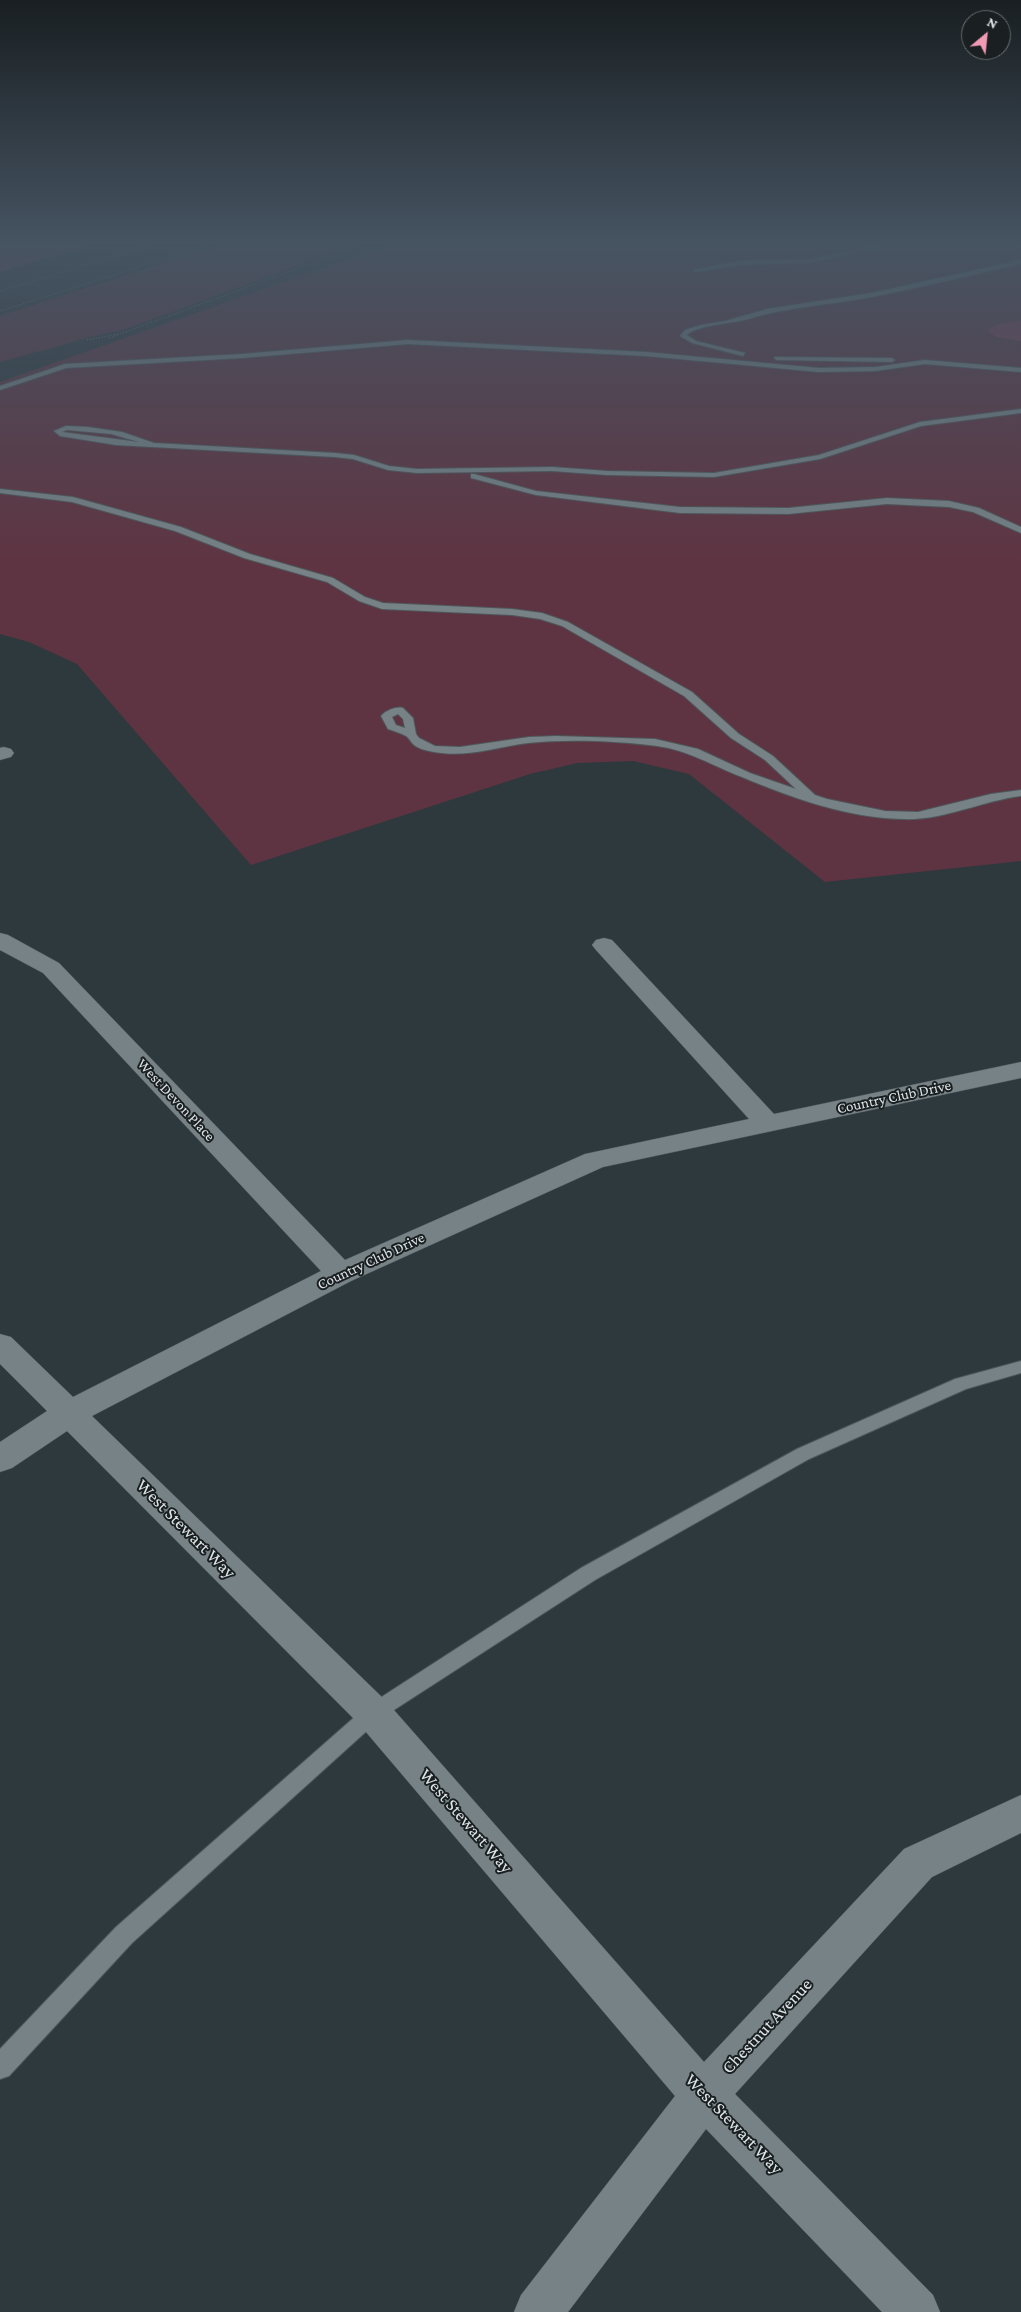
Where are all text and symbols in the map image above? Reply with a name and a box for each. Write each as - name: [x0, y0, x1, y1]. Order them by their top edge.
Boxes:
- north arrow: [961, 10, 1011, 60]
- text: N: [985, 13, 1001, 32]
- street label: West Devon Place: [133, 1055, 219, 1145]
- street label: Country Club Drive: [835, 1076, 953, 1118]
- street label: Country Club Drive: [315, 1228, 427, 1294]
- street label: West Stewart Way: [132, 1475, 240, 1583]
- street label: West Stewart Way: [415, 1764, 517, 1878]
- street label: Chestnut Avenue: [717, 1974, 817, 2078]
- street label: West Stewart Way: [681, 2069, 787, 2179]

